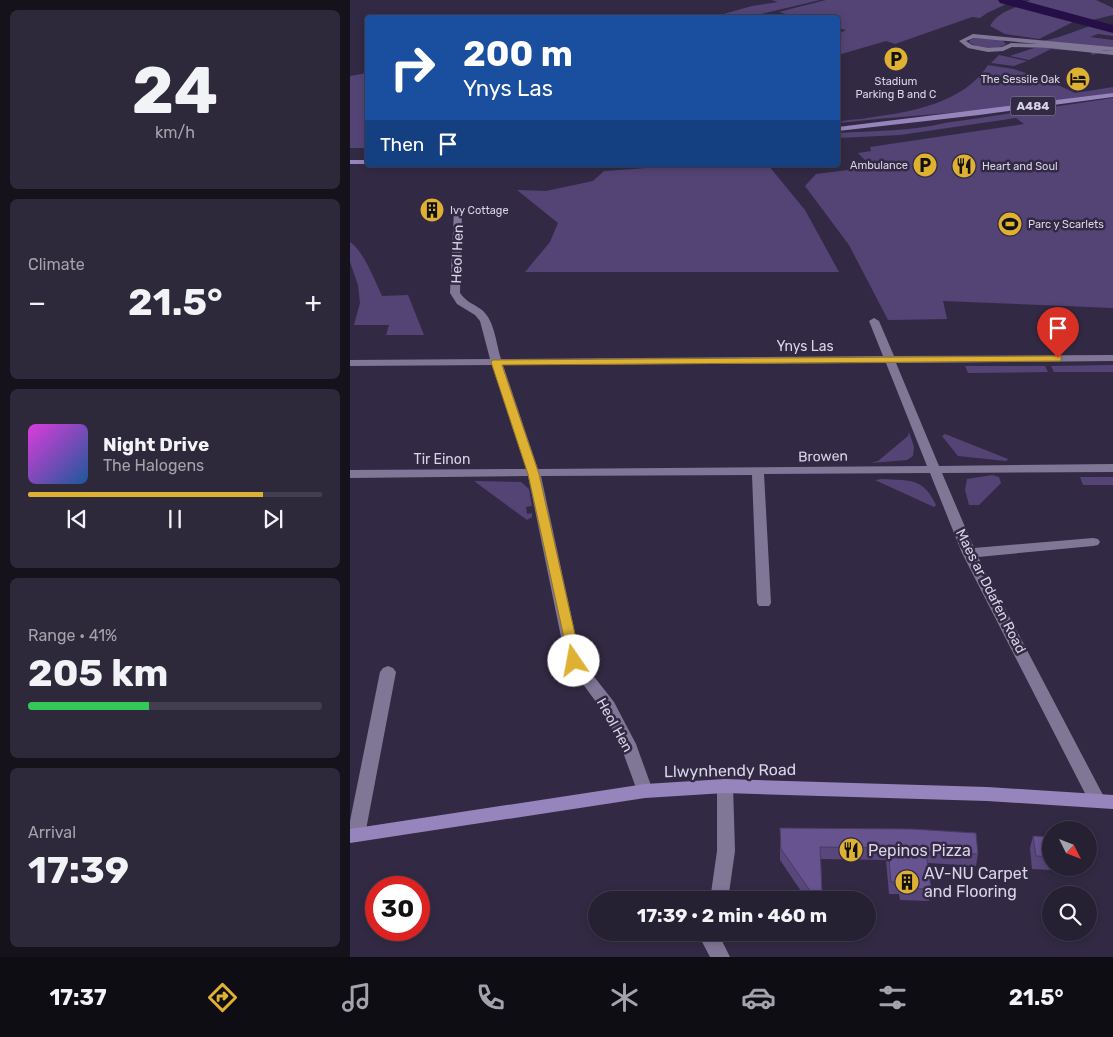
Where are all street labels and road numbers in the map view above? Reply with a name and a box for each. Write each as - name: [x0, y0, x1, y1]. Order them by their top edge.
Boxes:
- road number: A484: [1010, 96, 1056, 115]
- street label: Heol Hen: [448, 224, 467, 284]
- street label: Ynys Las: [776, 338, 834, 355]
- street label: Browen: [798, 448, 848, 465]
- street label: Tir Einon: [414, 451, 470, 468]
- street label: Maes ar Ddafen Road: [952, 526, 1029, 656]
- street label: Heol Hen: [593, 695, 636, 755]
- street label: Llwynhendy Road: [664, 760, 796, 781]

